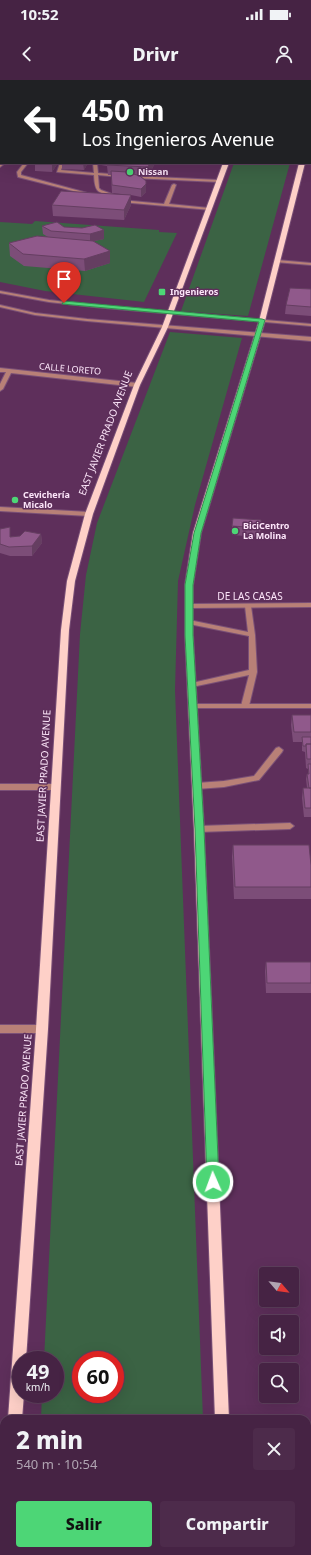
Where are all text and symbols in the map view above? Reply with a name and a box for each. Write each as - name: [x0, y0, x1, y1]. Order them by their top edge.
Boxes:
- text: 10:52: [20, 4, 59, 24]
- text: Drivr: [133, 42, 178, 66]
- icon: back: [16, 43, 38, 65]
- icon: person: [273, 43, 295, 65]
- text: 450 m: [82, 91, 165, 129]
- icon: left: [16, 96, 68, 148]
- text: Los Ingenieros Avenue: [82, 127, 274, 151]
- place label: Nissan: [138, 165, 168, 178]
- marker: Nissan: [125, 167, 135, 177]
- pin: [47, 262, 81, 303]
- icon: arrive: [53, 268, 75, 290]
- place label: Ingenieros: [170, 285, 219, 298]
- marker: Ingenieros: [157, 287, 167, 297]
- street label: CALLE LORETO: [38, 359, 102, 378]
- street label: EAST JAVIER PRADO AVENUE: [75, 369, 135, 497]
- place label: Cevichería Micalo: [23, 488, 70, 511]
- marker: Cevichería Micalo: [10, 495, 20, 505]
- place label: BiciCentro La Molina: [243, 519, 290, 542]
- marker: BiciCentro La Molina: [230, 526, 240, 536]
- street label: DE LAS CASAS: [217, 589, 283, 603]
- street label: EAST JAVIER PRADO AVENUE: [33, 709, 53, 843]
- street label: EAST JAVIER PRADO AVENUE: [11, 1033, 35, 1167]
- position arrow: [192, 1161, 234, 1203]
- north arrow: [259, 1267, 299, 1307]
- map controls: [259, 1267, 299, 1403]
- button: sound: [259, 1315, 299, 1355]
- speed limit sign: 60: [72, 1351, 124, 1403]
- text: 49: [27, 1358, 49, 1385]
- button: search: [259, 1363, 299, 1403]
- text: km/h: [26, 1380, 50, 1394]
- text: 2 min: [16, 1423, 83, 1456]
- button: close: [253, 1428, 295, 1470]
- text: 540 m · 10:54: [16, 1455, 97, 1473]
- button: Salir: [16, 1501, 152, 1547]
- button: Compartir: [160, 1501, 295, 1547]

